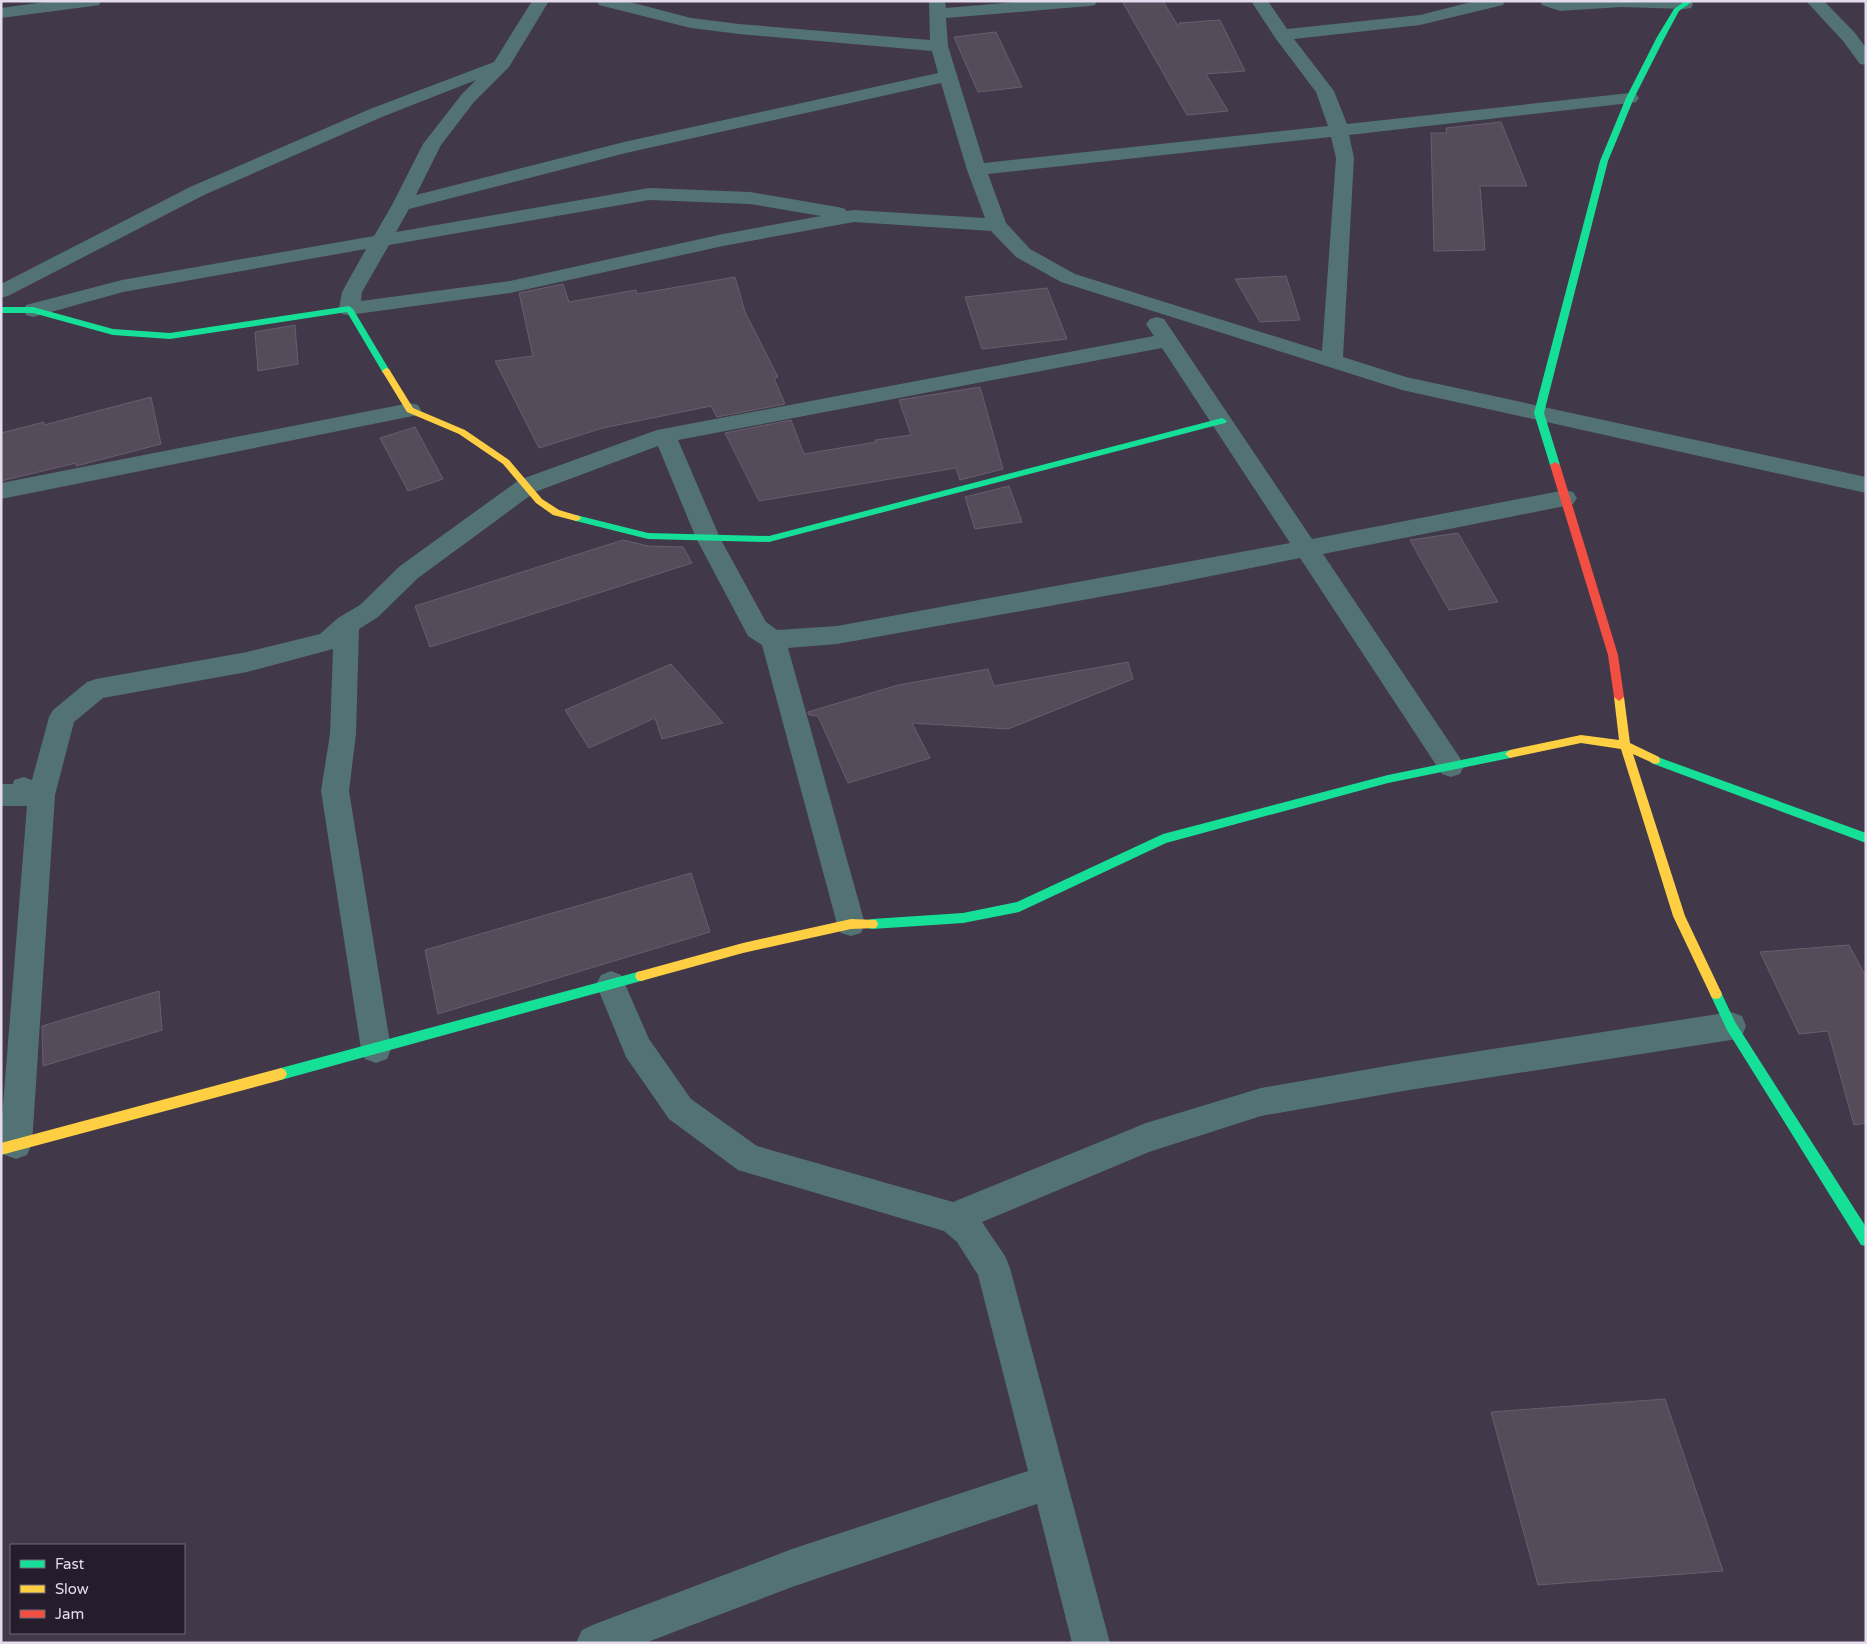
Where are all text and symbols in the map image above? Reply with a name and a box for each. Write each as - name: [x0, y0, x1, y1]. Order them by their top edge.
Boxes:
- legend: [10, 1544, 185, 1634]
- text: Fast: [55, 1555, 85, 1573]
- text: Slow: [55, 1580, 89, 1598]
- text: Jam: [55, 1605, 84, 1623]

